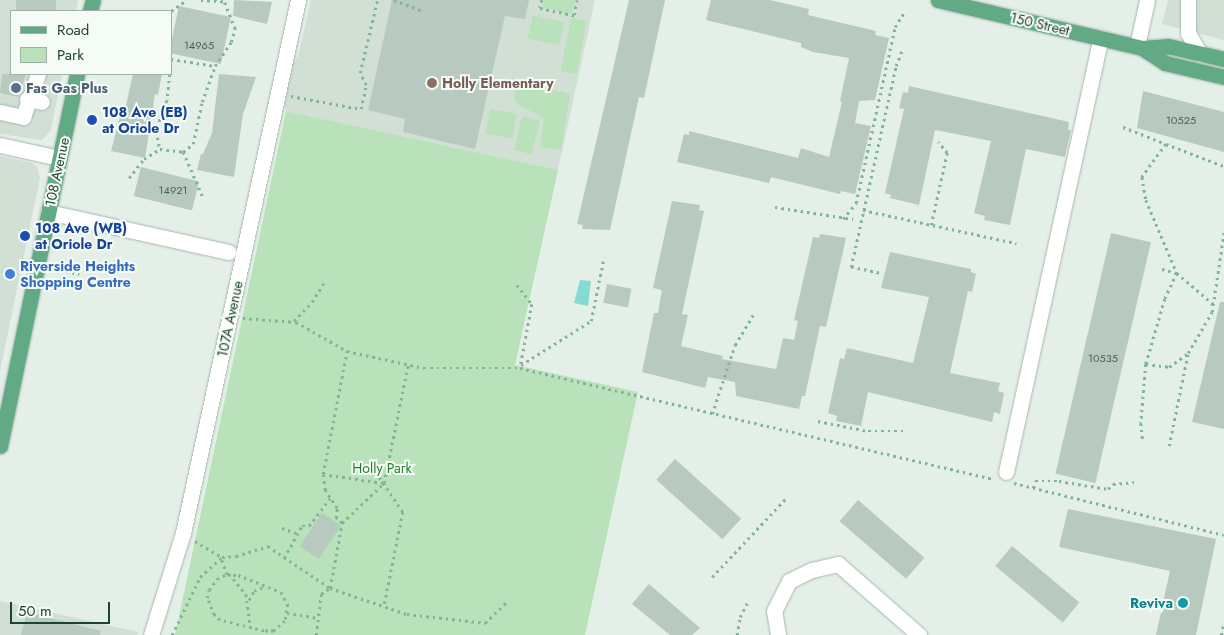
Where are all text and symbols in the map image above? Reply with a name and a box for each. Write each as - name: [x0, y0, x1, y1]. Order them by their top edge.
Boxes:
- street label: 150 Street: [1009, 9, 1071, 39]
- legend: [10, 10, 172, 75]
- text: Road: [57, 19, 89, 41]
- house number: 14965: [184, 38, 214, 52]
- text: Park: [57, 44, 84, 66]
- place label: Holly Elementary: [442, 75, 554, 91]
- marker: Holly Elementary: [426, 77, 438, 89]
- place label: Fas Gas Plus: [26, 80, 108, 96]
- marker: Fas Gas Plus: [10, 82, 22, 94]
- place label: 108 Ave (EB) at Oriole Dr: [102, 104, 188, 136]
- house number: 10525: [1166, 113, 1196, 127]
- marker: 108 Ave (EB) at Oriole Dr: [86, 114, 98, 126]
- street label: 108 Avenue: [41, 136, 73, 208]
- house number: 14921: [159, 183, 187, 197]
- place label: 108 Ave (WB) at Oriole Dr: [35, 220, 127, 252]
- marker: 108 Ave (WB) at Oriole Dr: [19, 230, 31, 242]
- place label: Riverside Heights Shopping Centre: [20, 258, 135, 290]
- marker: Riverside Heights Shopping Centre: [4, 268, 16, 280]
- street label: 107A Avenue: [214, 279, 246, 359]
- house number: 10535: [1088, 351, 1118, 365]
- park label: Holly Park: [352, 460, 412, 476]
- scale bar: [12, 592, 112, 624]
- place label: Reviva: [1130, 595, 1173, 611]
- marker: Reviva: [1177, 597, 1189, 609]
- text: 50 m: [18, 600, 52, 622]

